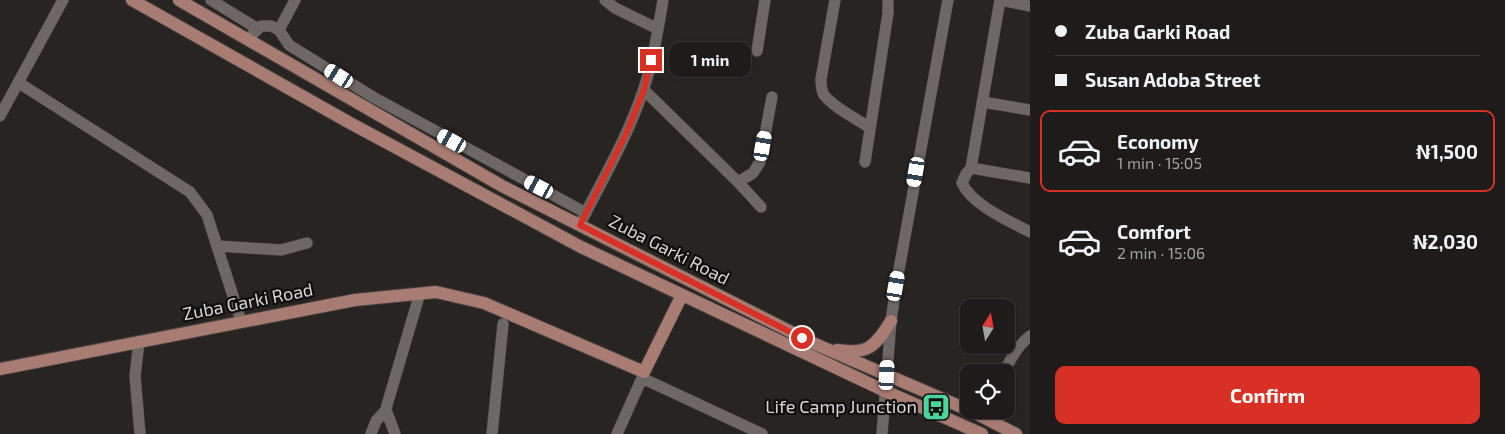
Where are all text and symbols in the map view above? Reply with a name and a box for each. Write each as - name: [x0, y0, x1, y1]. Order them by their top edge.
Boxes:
- text: Zuba Garki Road: [1085, 20, 1230, 43]
- callout: 1 min: [668, 42, 751, 78]
- route end: [640, 49, 662, 71]
- text: 1 min: [691, 50, 729, 69]
- car: [322, 62, 355, 90]
- text: Susan Adoba Street: [1085, 68, 1261, 91]
- car: [435, 127, 468, 155]
- icon: car: [1057, 129, 1102, 174]
- car: [753, 130, 772, 162]
- text: Economy: [1117, 130, 1199, 153]
- text: ₦1,500: [1416, 140, 1478, 163]
- text: 1 min · 15:05: [1117, 153, 1202, 172]
- car: [906, 156, 925, 188]
- car: [522, 173, 555, 201]
- street label: Zuba Garki Road: [606, 209, 733, 289]
- icon: car: [1057, 219, 1102, 264]
- text: Comfort: [1117, 220, 1191, 243]
- text: ₦2,030: [1413, 230, 1478, 253]
- text: 2 min · 15:06: [1117, 243, 1205, 262]
- car: [886, 270, 905, 302]
- street label: Zuba Garki Road: [181, 278, 315, 324]
- north arrow: [960, 299, 1015, 354]
- map controls: [960, 299, 1015, 419]
- route start: [791, 327, 813, 349]
- car: [878, 360, 895, 390]
- button: locate: [960, 364, 1015, 419]
- button: Confirm: [1055, 366, 1480, 424]
- bus stop icon: Life Camp Junction: [921, 392, 951, 422]
- place label: Life Camp Junction: [765, 395, 917, 417]

